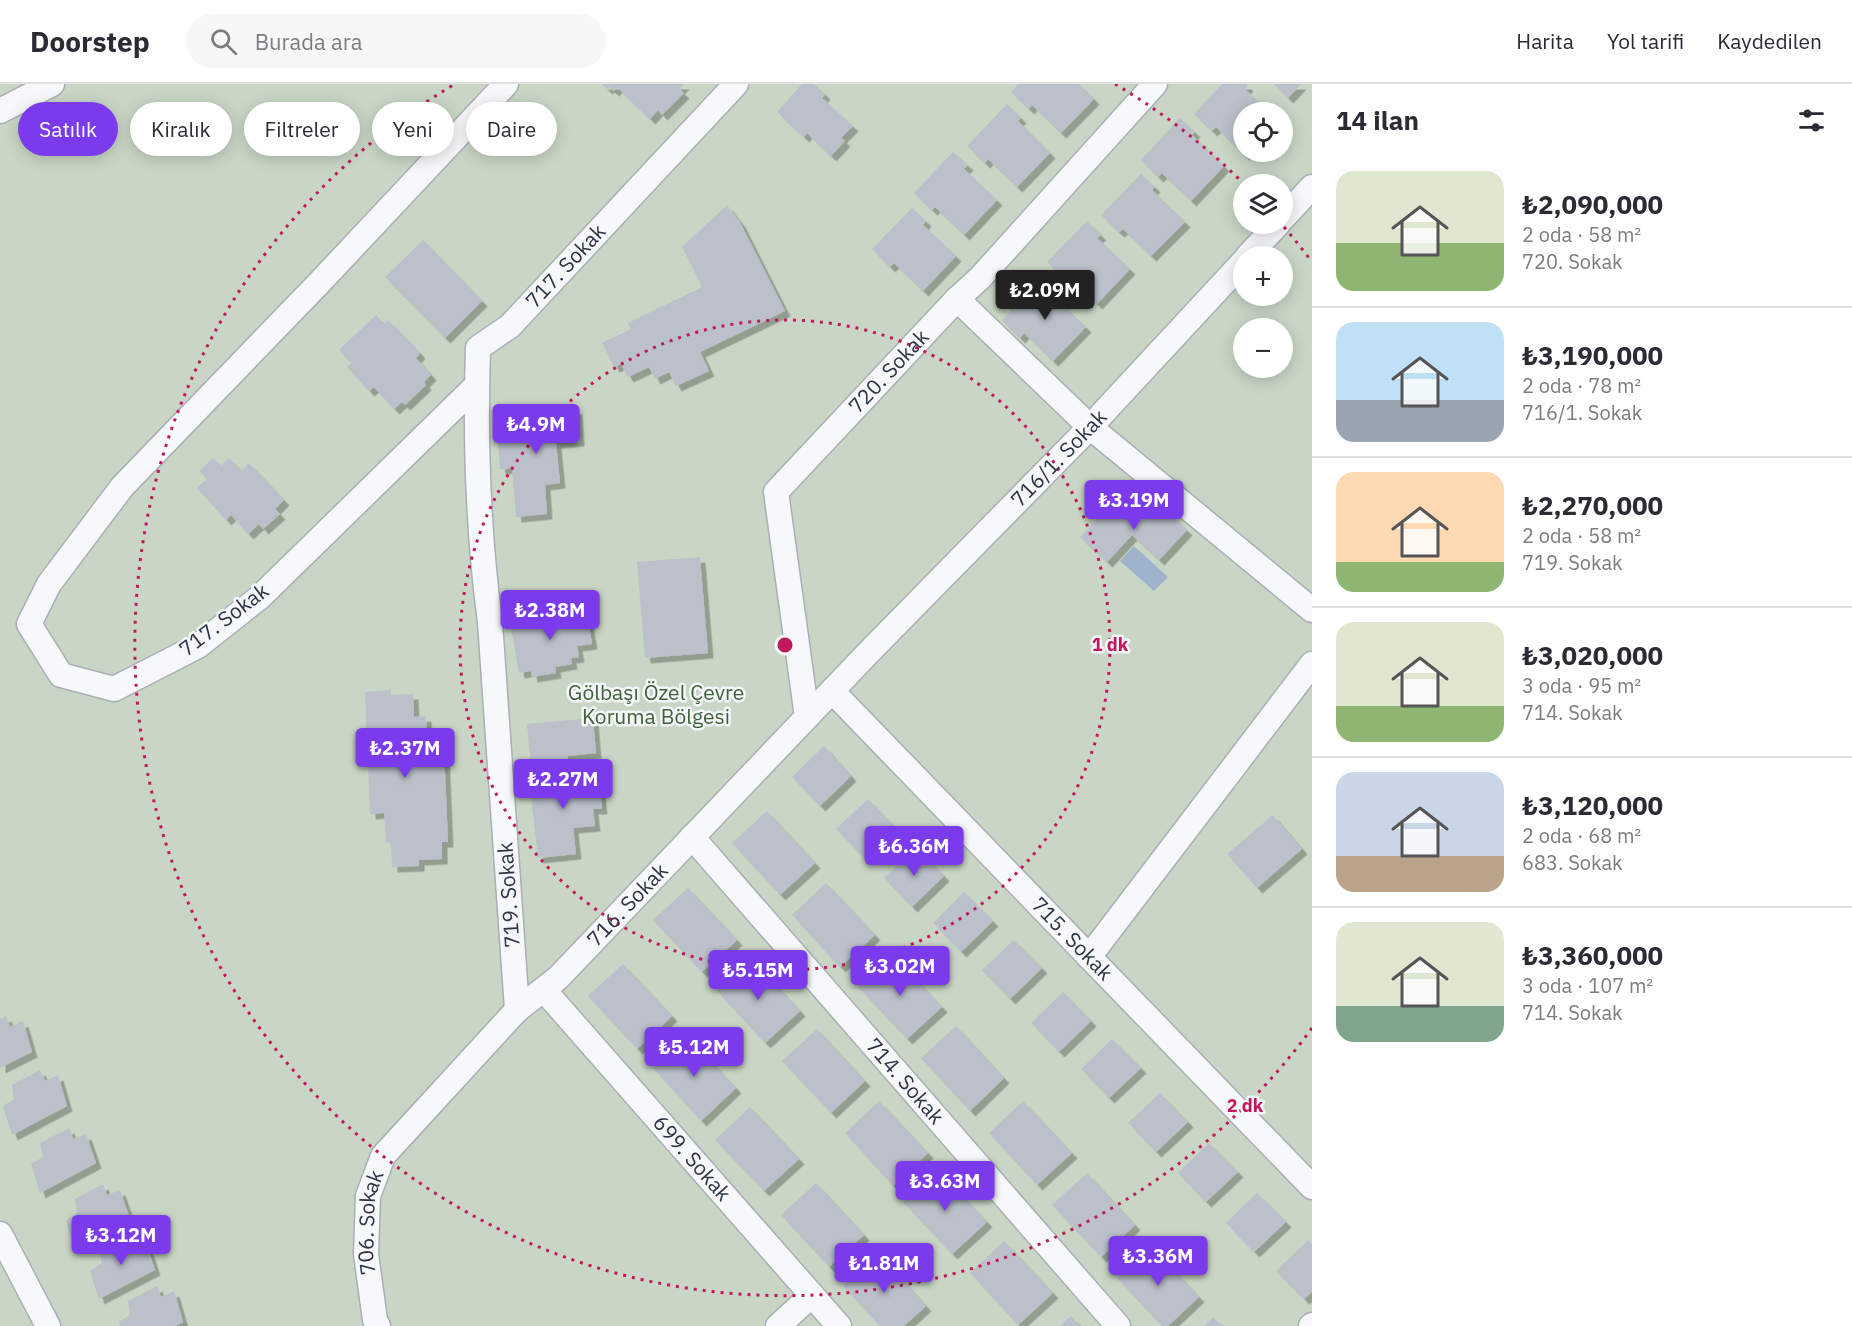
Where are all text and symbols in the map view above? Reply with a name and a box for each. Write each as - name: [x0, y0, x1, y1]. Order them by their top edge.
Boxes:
- search box: [186, 14, 606, 68]
- text: Doorstep: [30, 23, 150, 60]
- icon: search: [207, 25, 240, 58]
- text: Burada ara: [255, 27, 362, 56]
- text: Harita: [1516, 27, 1574, 55]
- text: Yol tarifi: [1607, 27, 1684, 55]
- text: Kaydedilen: [1717, 27, 1822, 55]
- chip: Satılık: [18, 102, 118, 156]
- chip: Kiralık: [130, 102, 232, 156]
- chip: Filtreler: [244, 102, 360, 156]
- chip: Yeni: [372, 102, 454, 156]
- chip: Daire: [466, 102, 557, 156]
- map controls: [1233, 102, 1293, 378]
- button: locate: [1233, 102, 1293, 162]
- text: 14 ilan: [1336, 103, 1419, 137]
- icon: filters: [1795, 104, 1828, 137]
- button: layers: [1233, 174, 1293, 234]
- text: ₺2,090,000: [1522, 187, 1663, 221]
- icon: home: [1384, 195, 1456, 267]
- street label: 717. Sokak: [519, 217, 611, 314]
- text: 2 oda · 58 m²: [1522, 221, 1641, 248]
- button: +: [1233, 246, 1293, 306]
- text: 720. Sokak: [1522, 248, 1623, 275]
- pin: ₺2.09M: [996, 270, 1094, 321]
- text: ₺2.09M: [1010, 276, 1080, 303]
- button: −: [1233, 318, 1293, 378]
- street label: 720. Sokak: [842, 323, 934, 419]
- text: ₺3,190,000: [1522, 338, 1663, 372]
- icon: home: [1384, 346, 1456, 418]
- text: 2 oda · 78 m²: [1522, 372, 1641, 399]
- text: 716/1. Sokak: [1522, 399, 1642, 426]
- street label: 716/1. Sokak: [1004, 403, 1112, 513]
- pin: ₺4.9M: [494, 404, 578, 455]
- text: ₺4.9M: [507, 410, 565, 437]
- pin: ₺3.19M: [1085, 480, 1183, 531]
- text: ₺3.19M: [1099, 486, 1169, 513]
- text: ₺2,270,000: [1522, 488, 1663, 522]
- icon: home: [1384, 496, 1456, 568]
- text: 2 oda · 58 m²: [1522, 522, 1641, 549]
- text: 719. Sokak: [1522, 549, 1623, 576]
- street label: 717. Sokak: [173, 576, 274, 662]
- pin: ₺2.38M: [501, 590, 599, 641]
- text: ₺2.38M: [515, 596, 585, 623]
- text: 1 dk: [1092, 633, 1129, 656]
- centre of rings: [775, 635, 795, 655]
- text: ₺3,020,000: [1522, 638, 1663, 672]
- icon: home: [1384, 646, 1456, 718]
- text: 3 oda · 95 m²: [1522, 672, 1641, 699]
- park label: Gölbaşı Özel Çevre Koruma Bölgesi: [568, 678, 744, 730]
- text: 714. Sokak: [1522, 699, 1623, 726]
- pin: ₺2.37M: [356, 728, 454, 779]
- text: ₺2.37M: [370, 734, 440, 761]
- pin: ₺2.27M: [514, 759, 612, 810]
- text: ₺2.27M: [528, 765, 598, 792]
- text: ₺3,120,000: [1522, 788, 1663, 822]
- icon: home: [1384, 796, 1456, 868]
- text: 2 oda · 68 m²: [1522, 822, 1641, 849]
- pin: ₺6.36M: [865, 826, 963, 877]
- text: ₺6.36M: [879, 832, 949, 859]
- street label: 719. Sokak: [490, 841, 526, 949]
- text: 683. Sokak: [1522, 849, 1623, 876]
- street label: 716. Sokak: [580, 856, 673, 952]
- street label: 715. Sokak: [1026, 890, 1119, 986]
- text: ₺3,360,000: [1522, 938, 1663, 972]
- pin: ₺3.02M: [851, 946, 949, 997]
- icon: home: [1384, 946, 1456, 1018]
- pin: ₺5.15M: [709, 950, 807, 1001]
- text: ₺3.02M: [865, 952, 935, 979]
- text: ₺5.15M: [723, 956, 793, 983]
- text: 3 oda · 107 m²: [1522, 972, 1653, 999]
- text: 714. Sokak: [1522, 999, 1623, 1026]
- pin: ₺5.12M: [645, 1027, 743, 1078]
- street label: 714. Sokak: [860, 1032, 951, 1130]
- text: ₺5.12M: [659, 1033, 729, 1060]
- text: 2 dk: [1227, 1094, 1264, 1117]
- street label: 699. Sokak: [647, 1109, 738, 1207]
- pin: ₺3.63M: [896, 1161, 994, 1212]
- street label: 706. Sokak: [351, 1166, 389, 1277]
- text: ₺3.63M: [910, 1167, 980, 1194]
- pin: ₺3.12M: [72, 1215, 170, 1266]
- text: ₺3.12M: [86, 1221, 156, 1248]
- pin: ₺3.36M: [1109, 1236, 1207, 1287]
- text: ₺3.36M: [1123, 1242, 1193, 1269]
- pin: ₺1.81M: [835, 1243, 933, 1294]
- text: ₺1.81M: [849, 1249, 919, 1276]

